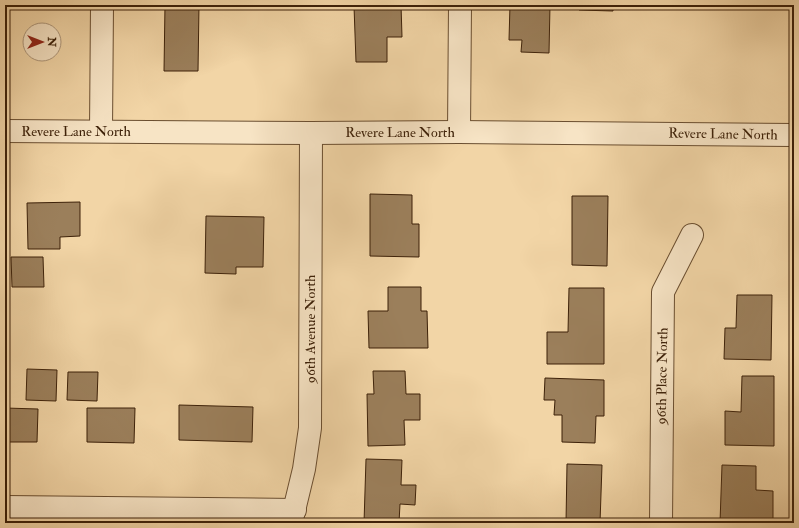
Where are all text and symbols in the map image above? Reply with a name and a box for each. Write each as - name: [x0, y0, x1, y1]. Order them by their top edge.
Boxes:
- north arrow: [22, 22, 62, 62]
- text: N: [45, 36, 58, 48]
- street label: Revere Lane North: [21, 123, 131, 140]
- street label: Revere Lane North: [345, 124, 455, 141]
- street label: Revere Lane North: [668, 125, 779, 143]
- street label: 96th Avenue North: [302, 274, 319, 384]
- street label: 96th Place North: [653, 327, 671, 426]

